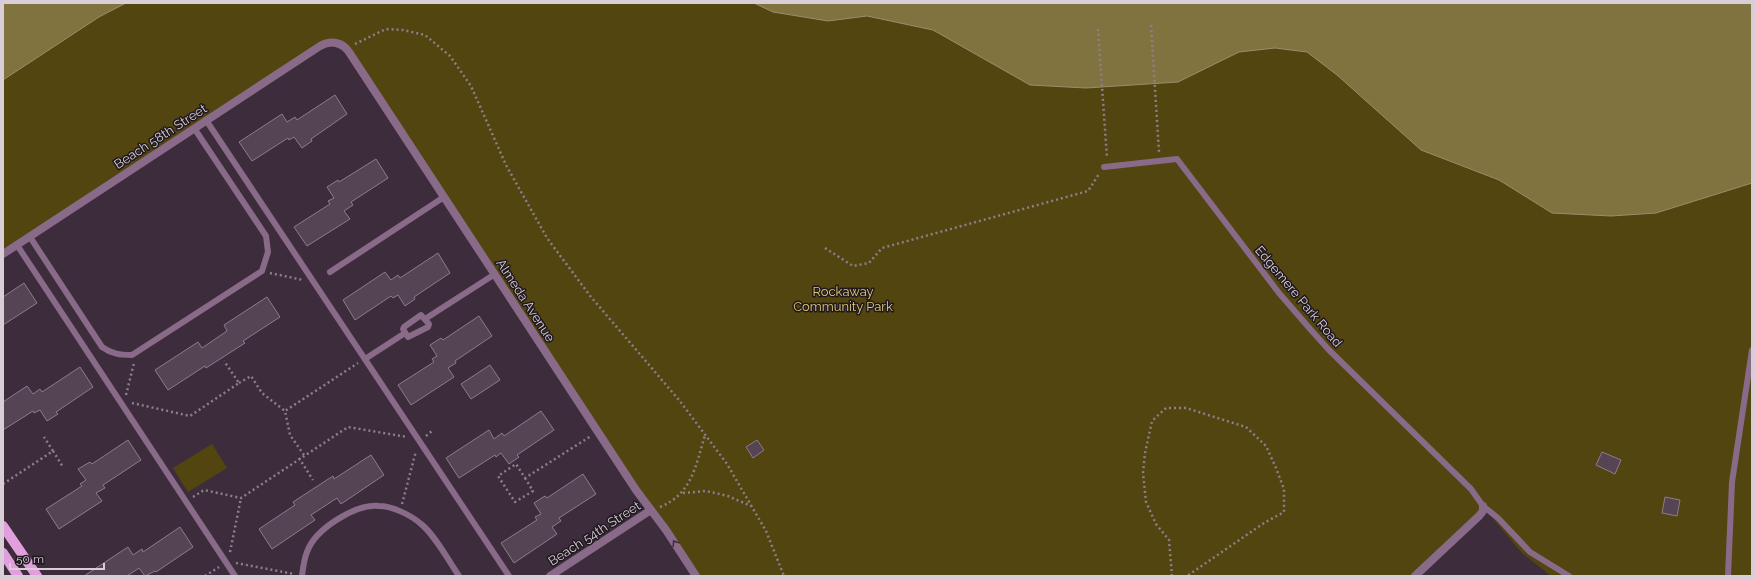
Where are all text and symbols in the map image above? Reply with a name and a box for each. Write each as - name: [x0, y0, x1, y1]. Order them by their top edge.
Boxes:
- street label: Beach 58th Street: [111, 101, 210, 172]
- street label: Edgemere Park Road: [1252, 243, 1345, 350]
- street label: Almeda Avenue: [493, 256, 558, 345]
- park label: Rockaway Community Park: [793, 284, 893, 314]
- street label: Beach 54th Street: [545, 498, 644, 569]
- one-way arrow: [673, 541, 680, 548]
- scale bar: [10, 545, 104, 571]
- text: 50 m: [16, 552, 44, 566]

